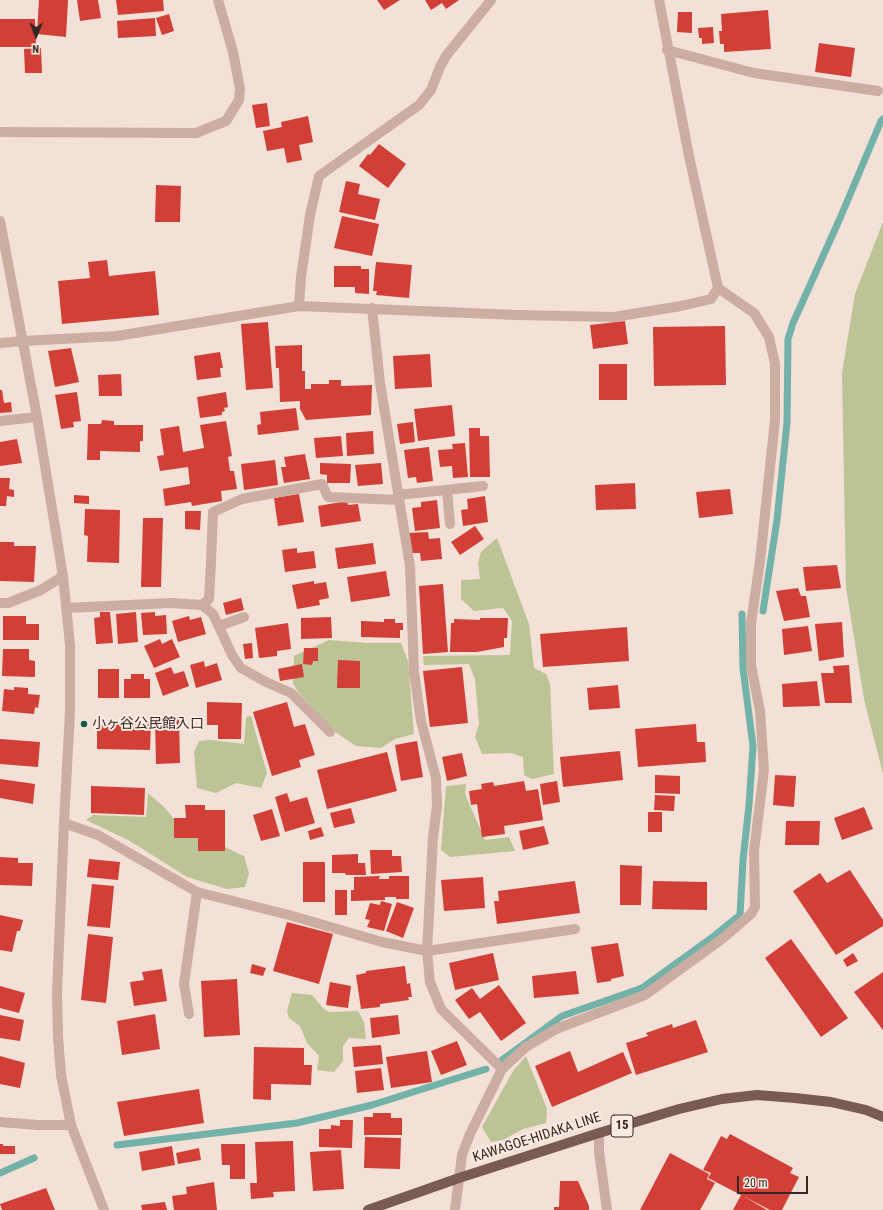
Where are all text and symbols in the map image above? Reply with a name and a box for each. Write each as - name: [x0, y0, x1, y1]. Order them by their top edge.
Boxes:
- north arrow: [16, 16, 56, 56]
- text: N: [32, 42, 39, 55]
- place label: 小ヶ谷公民館入口: [92, 716, 204, 732]
- marker: 小ヶ谷公民館入口: [79, 719, 89, 729]
- street label: KAWAGOE-HIDAKA LINE: [471, 1109, 603, 1167]
- road number: 15: [611, 1115, 633, 1137]
- scale bar: [739, 1168, 810, 1194]
- text: 20 m: [744, 1176, 768, 1190]

